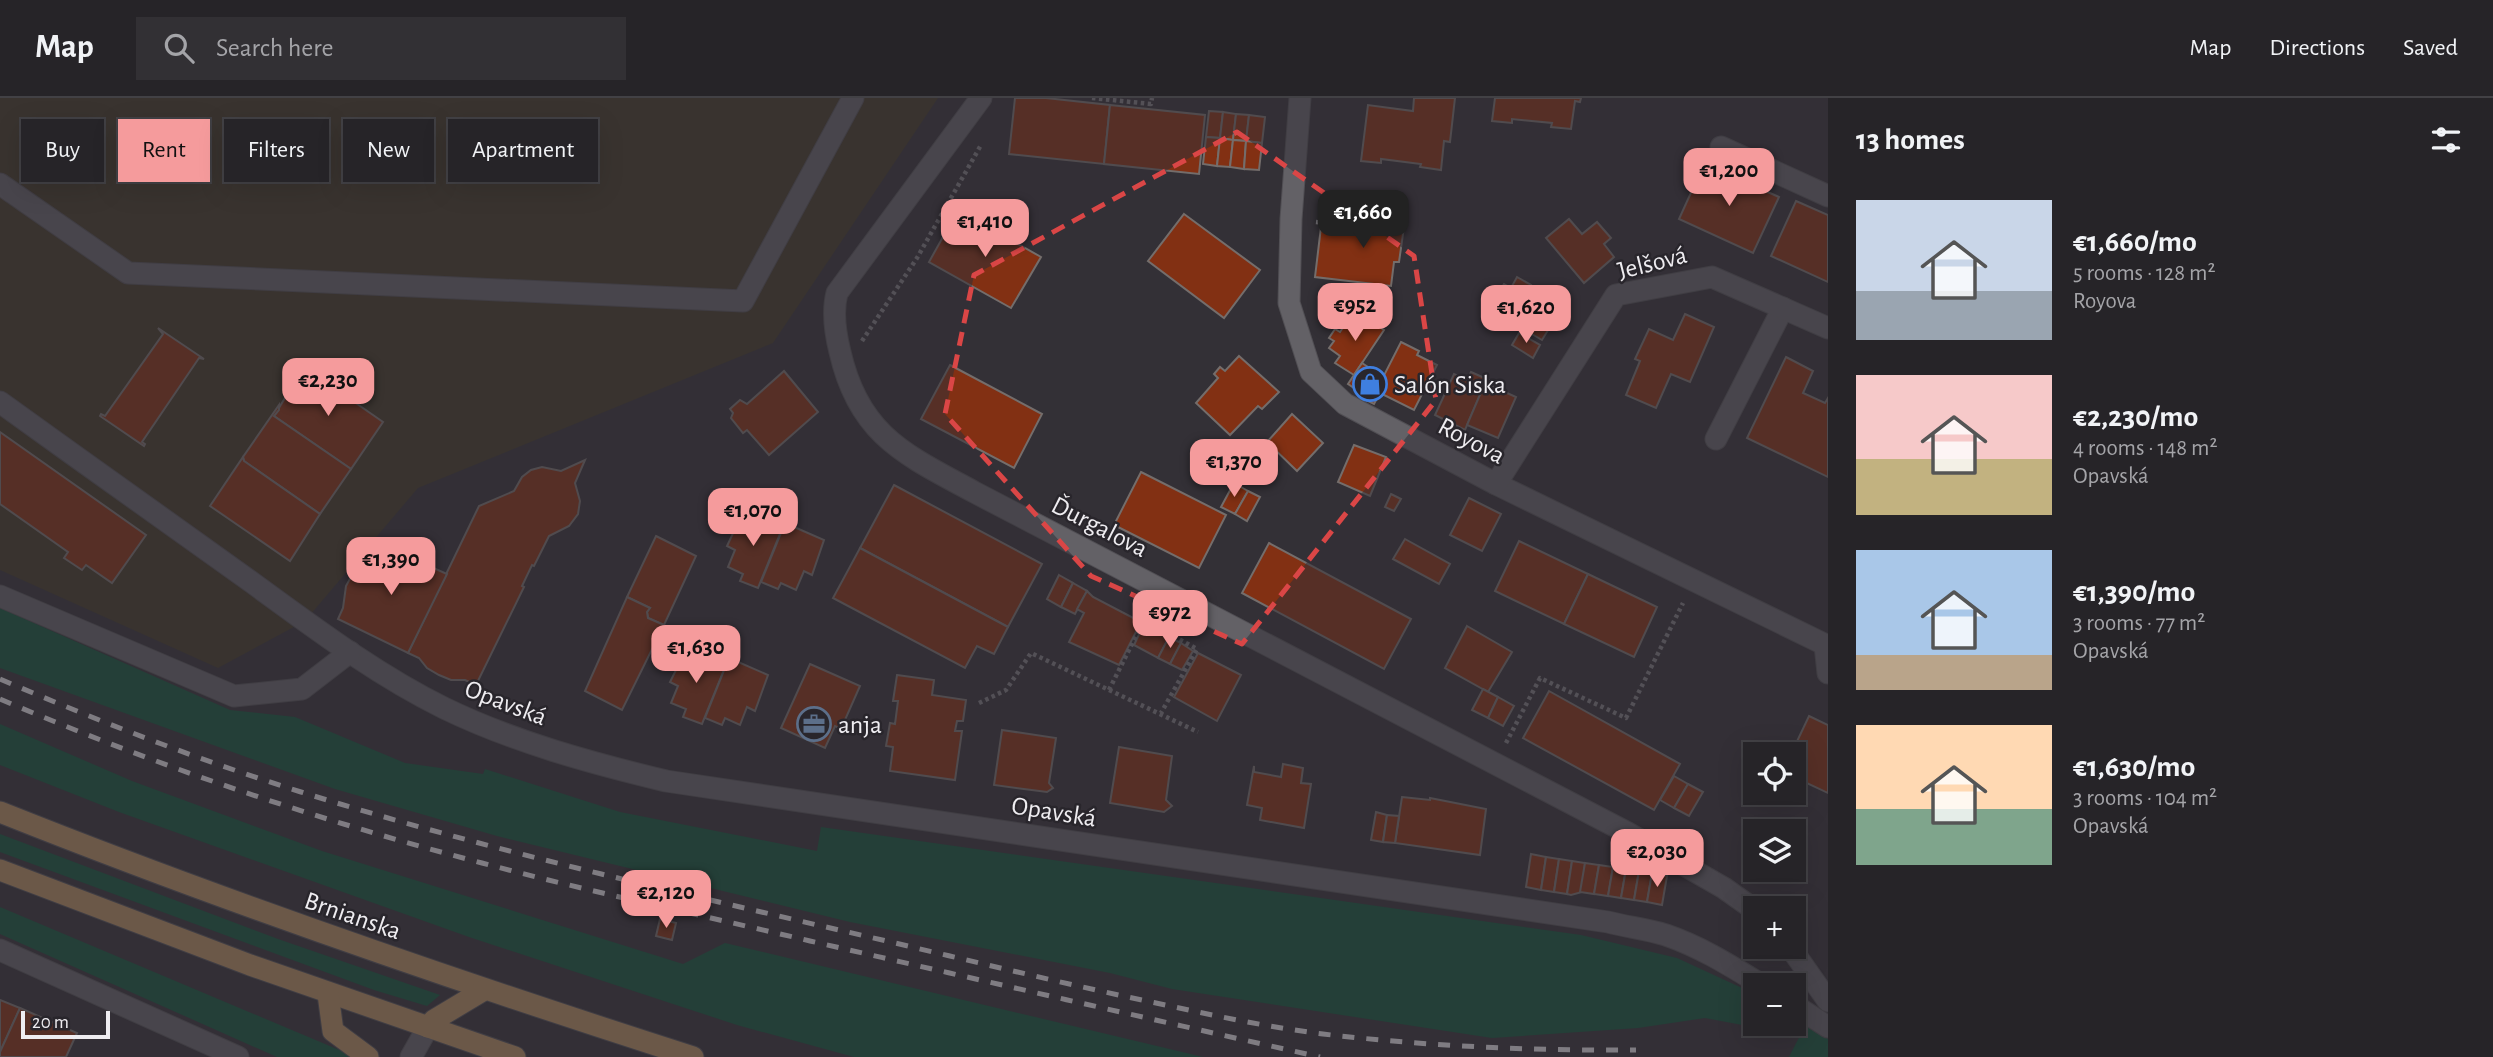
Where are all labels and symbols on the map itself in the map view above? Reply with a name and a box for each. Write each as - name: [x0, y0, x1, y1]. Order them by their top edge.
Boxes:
- pin: €1,200: [1672, 148, 1786, 208]
- pin: €1,660: [1306, 190, 1420, 250]
- pin: €1,410: [928, 200, 1042, 259]
- street label: Jelšová: [1615, 242, 1690, 284]
- pin: €952: [1314, 284, 1396, 343]
- pin: €1,620: [1469, 286, 1583, 345]
- pin: €2,230: [271, 358, 385, 418]
- shop icon: Salón Siska: [1351, 365, 1389, 403]
- place label: Salón Siska: [1394, 372, 1506, 398]
- street label: Royova: [1434, 413, 1509, 469]
- pin: €1,370: [1177, 440, 1291, 499]
- pin: €1,070: [696, 489, 810, 548]
- street label: Ďurgalova: [1047, 491, 1152, 562]
- pin: €1,390: [334, 538, 448, 597]
- pin: €972: [1129, 590, 1211, 650]
- pin: €1,630: [639, 626, 753, 685]
- street label: Opavská: [461, 675, 550, 730]
- office icon: anja: [795, 705, 833, 743]
- place label: anja: [838, 712, 882, 738]
- street label: Opavská: [1010, 792, 1098, 832]
- pin: €2,030: [1600, 830, 1714, 889]
- pin: €2,120: [609, 870, 723, 930]
- street label: Brnianska: [301, 887, 404, 945]
- scale bar: [21, 1008, 110, 1040]

